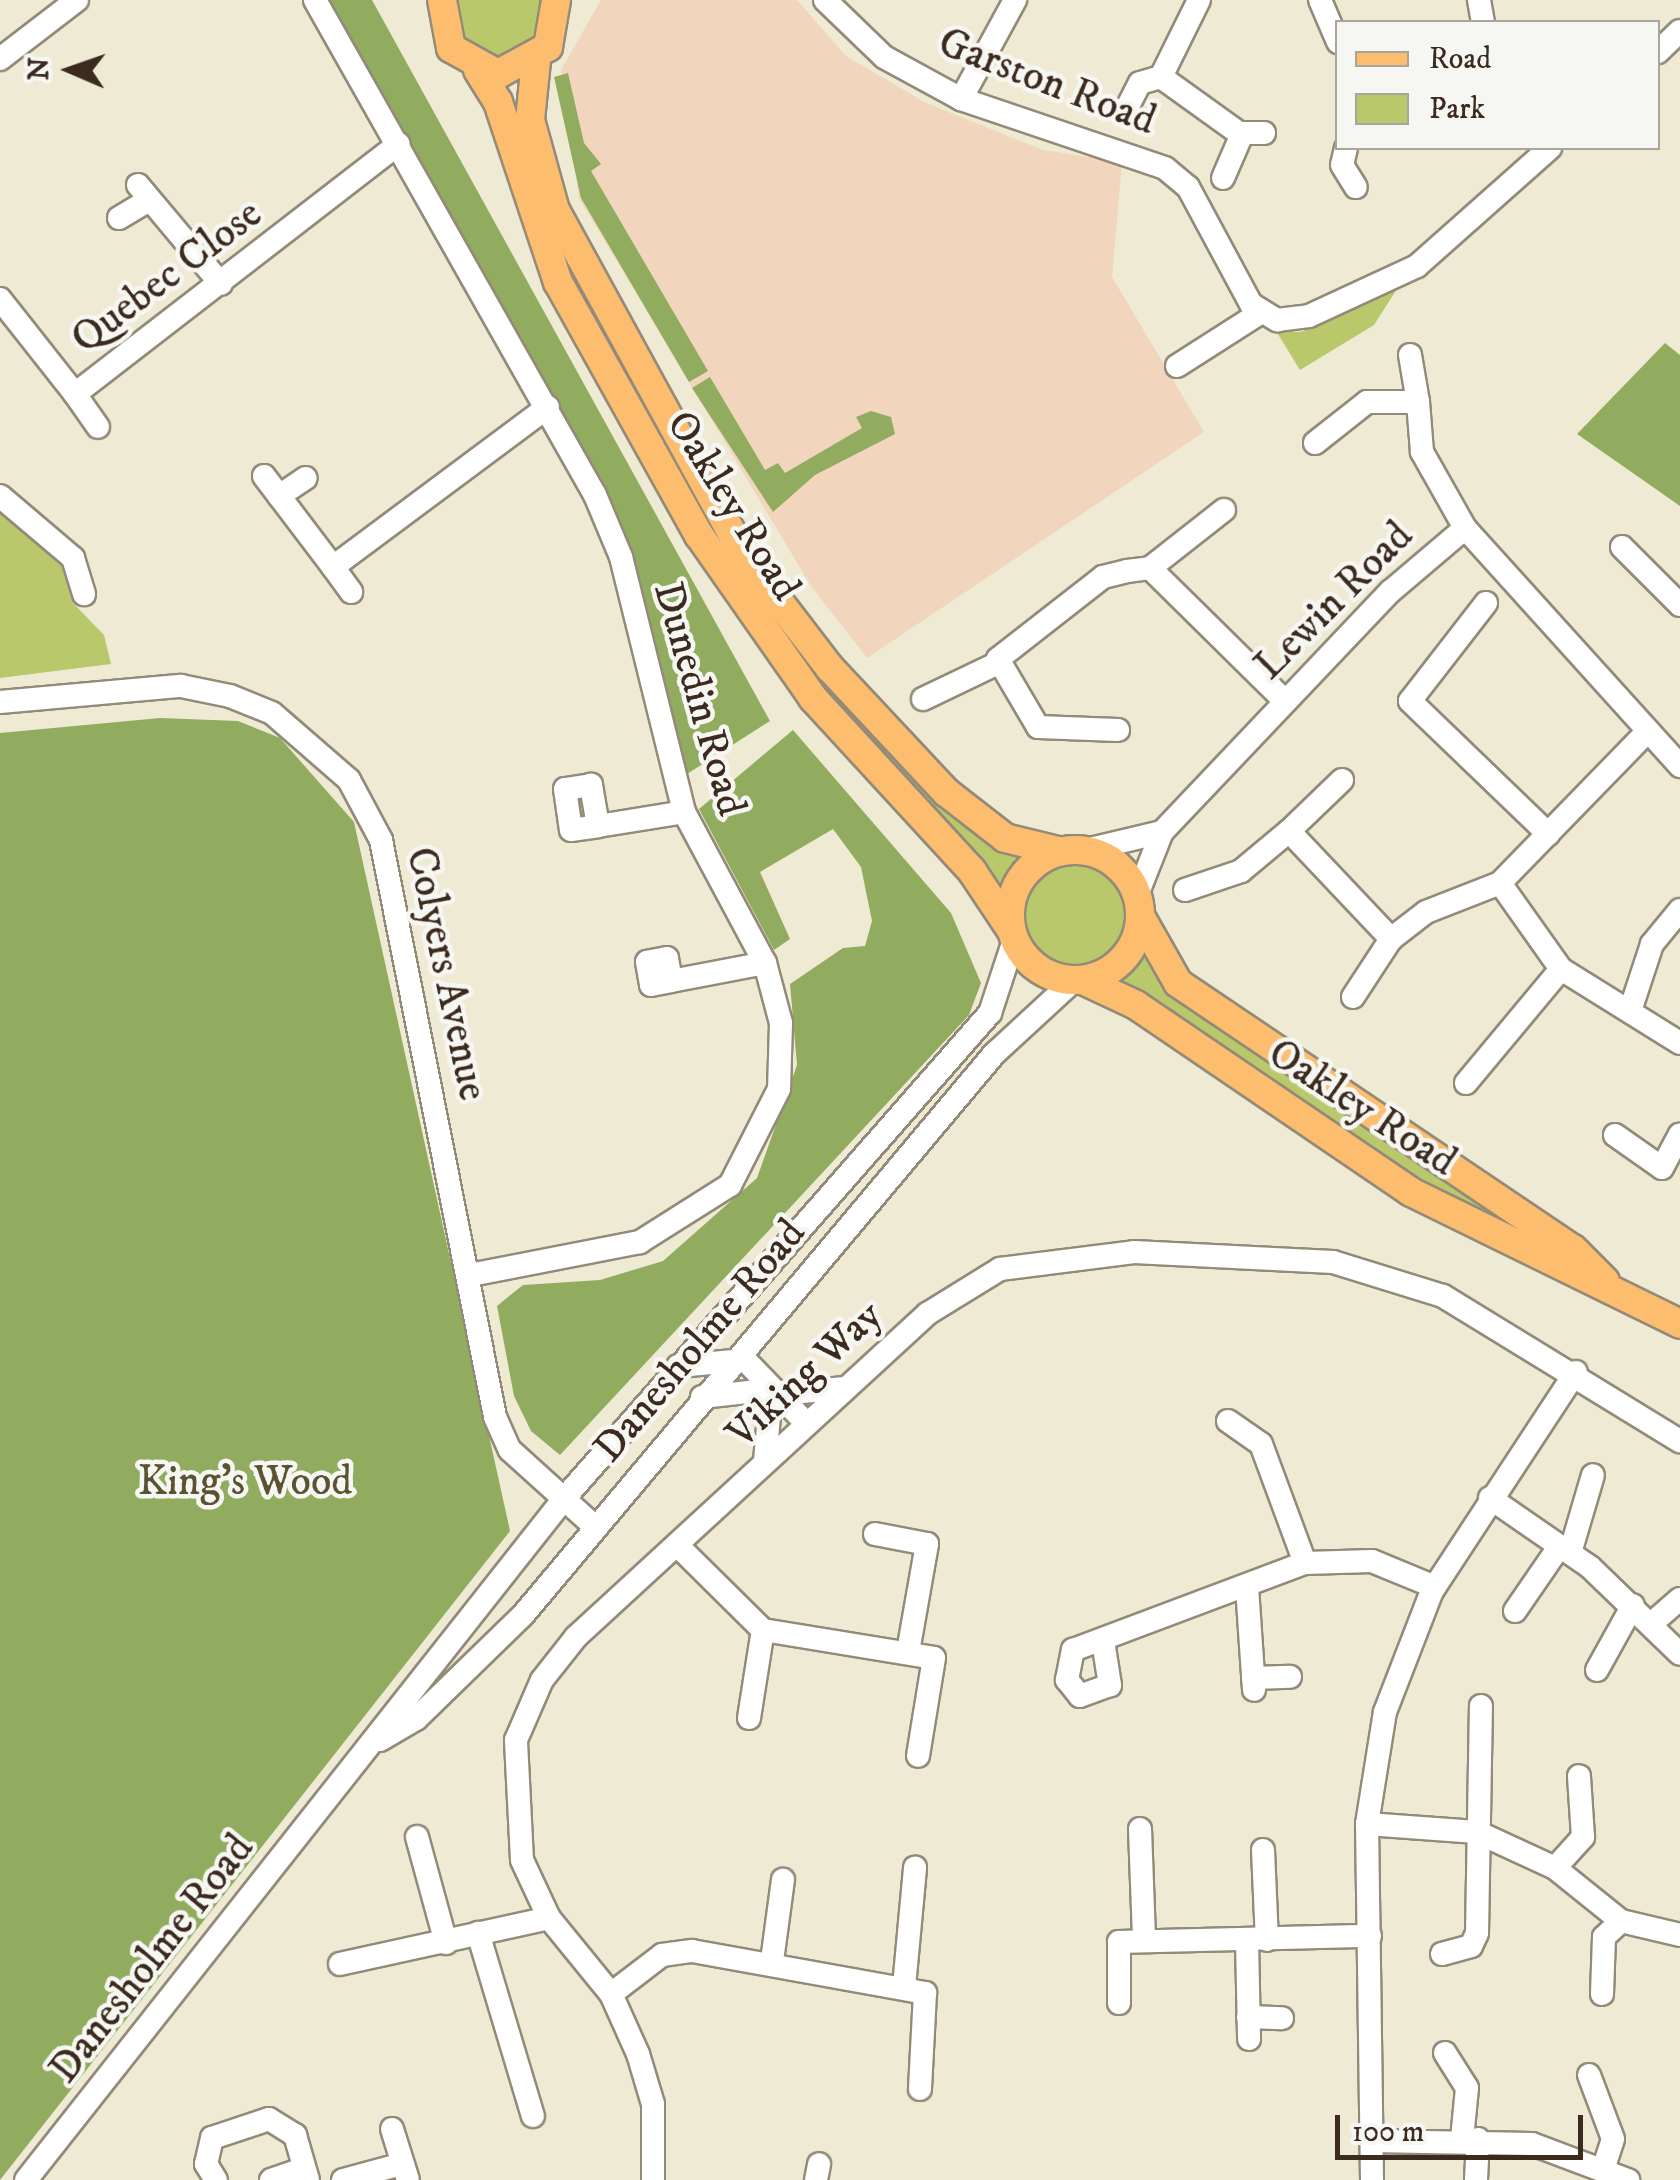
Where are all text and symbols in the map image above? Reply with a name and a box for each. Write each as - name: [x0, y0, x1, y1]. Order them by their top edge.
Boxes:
- street label: Garston Road: [931, 18, 1163, 146]
- north arrow: [20, 20, 120, 120]
- legend: [1335, 20, 1660, 150]
- text: Road: [1429, 41, 1491, 78]
- text: N: [22, 57, 57, 81]
- text: Park: [1429, 91, 1485, 128]
- street label: Quebec Close: [62, 189, 272, 365]
- street label: Oakley Road: [655, 402, 811, 610]
- street label: Lewin Road: [1244, 511, 1424, 691]
- street label: Dunedin Road: [642, 576, 756, 822]
- street label: Colyers Avenue: [395, 843, 497, 1105]
- street label: Oakley Road: [1258, 1029, 1466, 1187]
- street label: Danesholme Road: [584, 1209, 816, 1473]
- street label: Viking Way: [717, 1291, 893, 1459]
- park label: King's Wood: [138, 1457, 352, 1507]
- street label: Danesholme Road: [39, 1825, 265, 2093]
- scale bar: [1340, 2095, 1588, 2157]
- text: 100 m: [1352, 2114, 1424, 2151]

